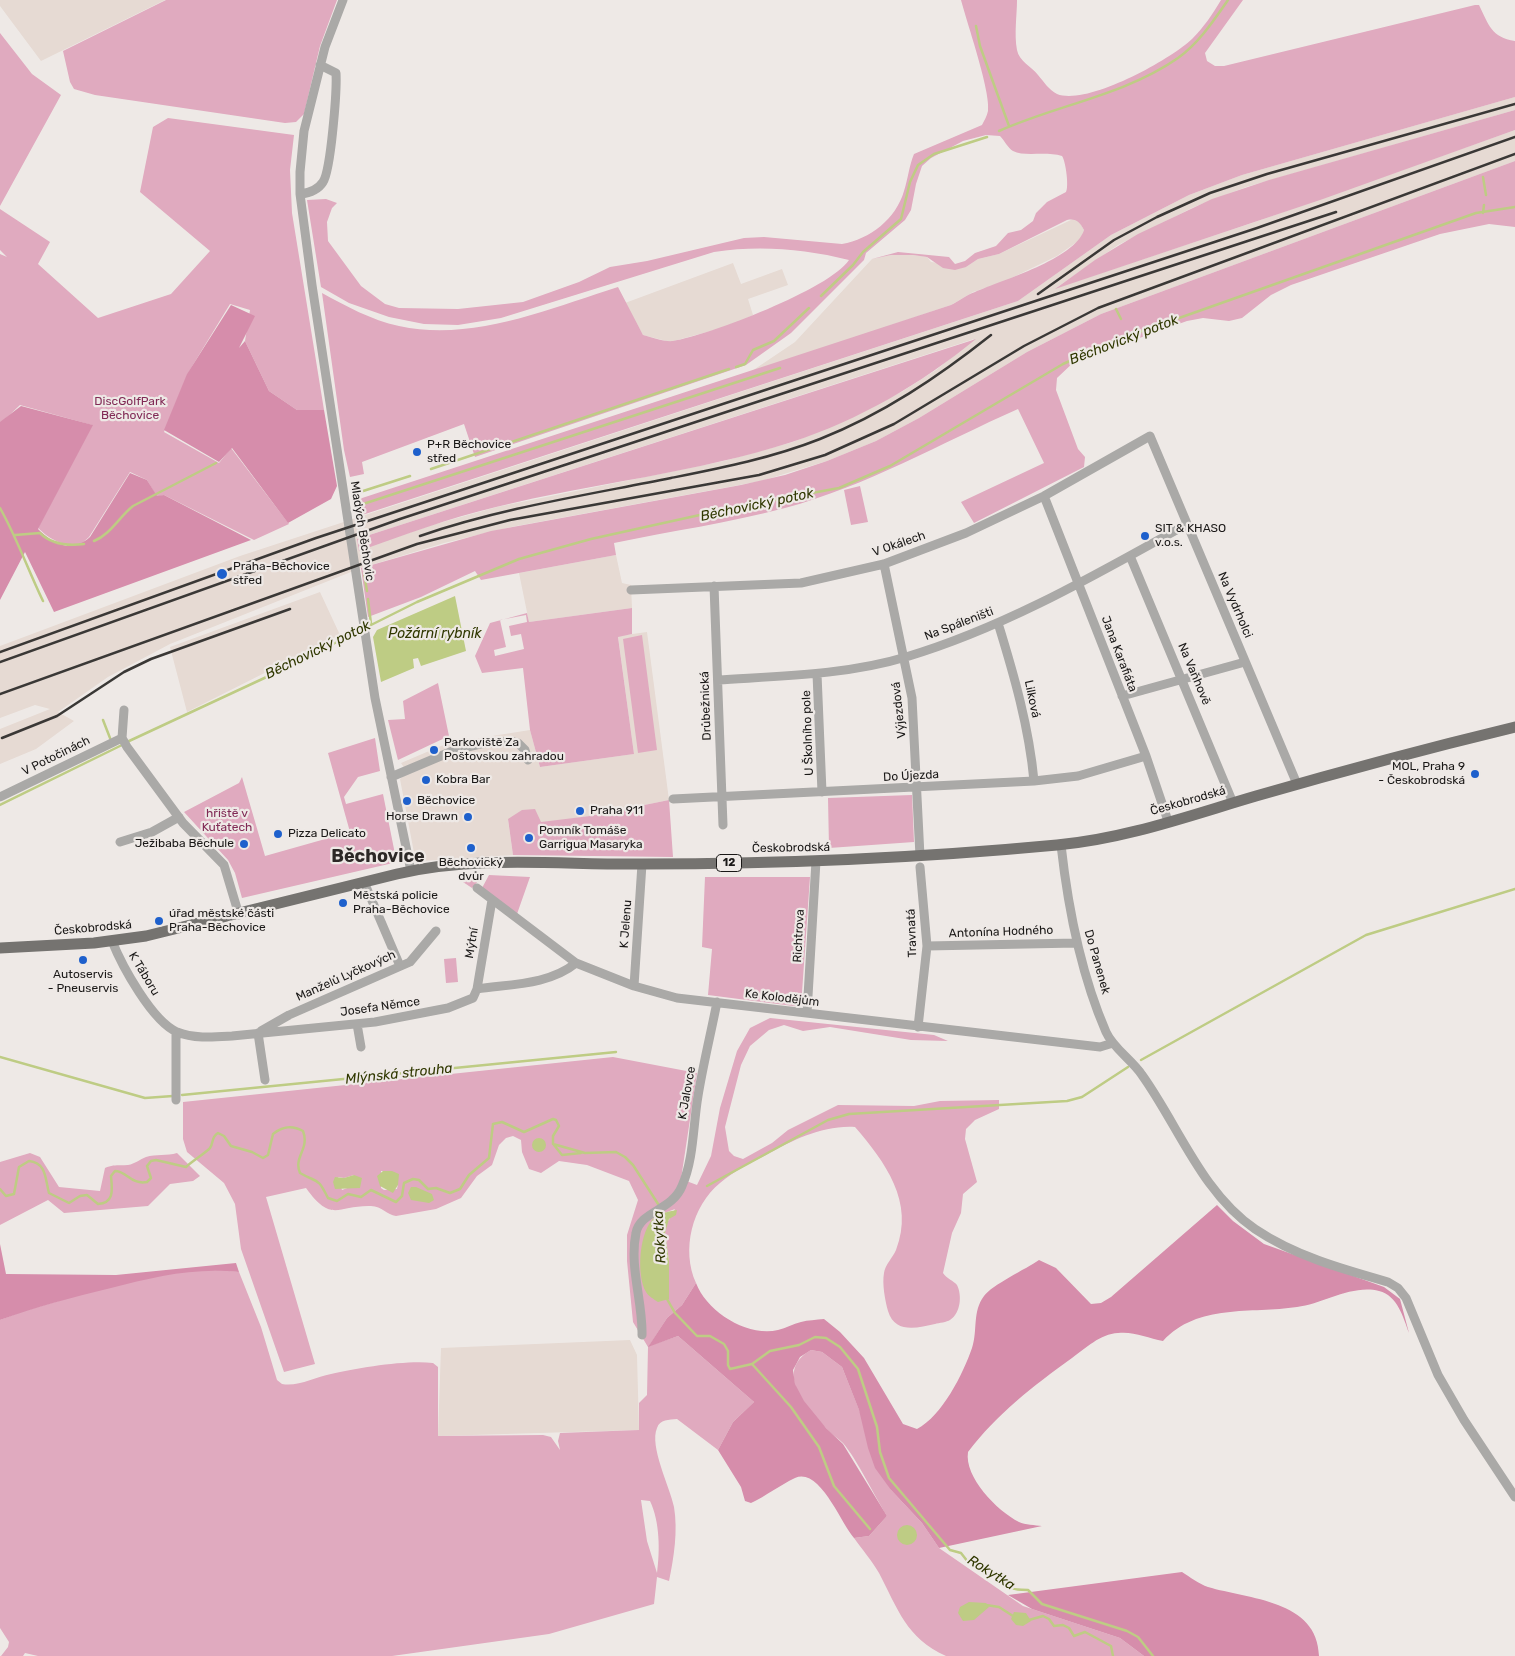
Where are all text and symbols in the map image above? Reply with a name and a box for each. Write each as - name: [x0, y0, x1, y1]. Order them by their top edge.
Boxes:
- water label: Běchovický potok: [1067, 311, 1181, 369]
- park label: DiscGolfPark Běchovice: [94, 395, 166, 423]
- place label: P+R Běchovice střed: [427, 438, 511, 466]
- marker: P+R Běchovice střed: [411, 446, 423, 458]
- street label: Mladých Běchovic: [347, 480, 377, 582]
- water label: Běchovický potok: [699, 485, 815, 525]
- place label: SIT & KHASO v.o.s.: [1155, 522, 1226, 550]
- street label: V Okálech: [871, 528, 927, 560]
- marker: SIT & KHASO v.o.s.: [1139, 530, 1151, 542]
- place label: Praha-Běchovice střed: [233, 560, 330, 588]
- marker: Praha-Běchovice střed: [215, 567, 229, 581]
- street label: Na Vydrholci: [1215, 570, 1255, 640]
- street label: Na Spáleništi: [923, 604, 995, 644]
- street label: Jana Karafiáta: [1098, 614, 1140, 694]
- water label: Běchovický potok: [262, 617, 374, 683]
- water label: Požární rybník: [388, 626, 482, 642]
- street label: Na Vaňhově: [1174, 641, 1214, 707]
- street label: Drůbežnická: [698, 671, 714, 741]
- street label: Lilková: [1021, 679, 1043, 719]
- street label: Výjezdová: [889, 681, 909, 739]
- street label: U Školního pole: [799, 690, 817, 776]
- street label: V Potočinách: [20, 733, 92, 779]
- place label: Parkoviště Za Poštovskou zahradou: [444, 736, 564, 764]
- marker: Parkoviště Za Poštovskou zahradou: [428, 744, 440, 756]
- place label: MOL, Praha 9 - Českobrodská: [1378, 760, 1465, 788]
- street label: Do Újezda: [883, 767, 939, 785]
- marker: MOL, Praha 9 - Českobrodská: [1469, 768, 1481, 780]
- place label: Kobra Bar: [436, 773, 490, 787]
- marker: Kobra Bar: [420, 774, 432, 786]
- street label: Českobrodská: [1149, 783, 1227, 819]
- place label: Běchovice: [417, 794, 475, 808]
- marker: Běchovice: [401, 795, 413, 807]
- place label: Praha 911: [590, 804, 643, 818]
- marker: Praha 911: [574, 805, 586, 817]
- park label: hřiště v Kuťatech: [202, 807, 252, 835]
- place label: Horse Drawn: [386, 810, 458, 824]
- marker: Horse Drawn: [462, 811, 474, 823]
- place label: Pomník Tomáše Garrigua Masaryka: [539, 824, 643, 852]
- place label: Pizza Delicato: [288, 827, 366, 841]
- marker: Pizza Delicato: [272, 828, 284, 840]
- marker: Pomník Tomáše Garrigua Masaryka: [523, 832, 535, 844]
- place label: Ježibaba Běchule: [135, 837, 234, 851]
- marker: Ježibaba Běchule: [238, 838, 250, 850]
- street label: Českobrodská: [752, 840, 830, 856]
- marker: Běchovický dvůr: [465, 842, 477, 854]
- district label: Běchovice: [331, 846, 425, 868]
- road number: 12: [716, 854, 742, 871]
- place label: Běchovický dvůr: [439, 856, 503, 884]
- place label: Městská policie Praha-Běchovice: [353, 889, 450, 917]
- marker: Městská policie Praha-Běchovice: [337, 897, 349, 909]
- street label: K Jelenu: [617, 899, 635, 949]
- place label: úřad městské části Praha-Běchovice: [169, 907, 274, 935]
- street label: Travnatá: [904, 908, 920, 958]
- street label: Richtrova: [790, 909, 808, 963]
- marker: úřad městské části Praha-Běchovice: [153, 915, 165, 927]
- street label: Českobrodská: [53, 917, 133, 939]
- street label: Antonína Hodného: [948, 923, 1054, 941]
- street label: Mýtní: [462, 926, 482, 960]
- street label: Do Panenek: [1081, 928, 1113, 996]
- street label: Manželů Lyčkových: [294, 948, 398, 1004]
- street label: K Táboru: [125, 950, 163, 998]
- marker: Autoservis - Pneuservis: [77, 954, 89, 966]
- place label: Autoservis - Pneuservis: [48, 968, 118, 996]
- street label: Ke Kolodějům: [744, 986, 820, 1010]
- street label: Josefa Němce: [339, 994, 421, 1020]
- water label: Mlýnská strouha: [345, 1060, 453, 1088]
- street label: K Jalovce: [675, 1065, 699, 1121]
- water label: Rokytka: [650, 1210, 670, 1264]
- water label: Rokytka: [964, 1552, 1018, 1594]

